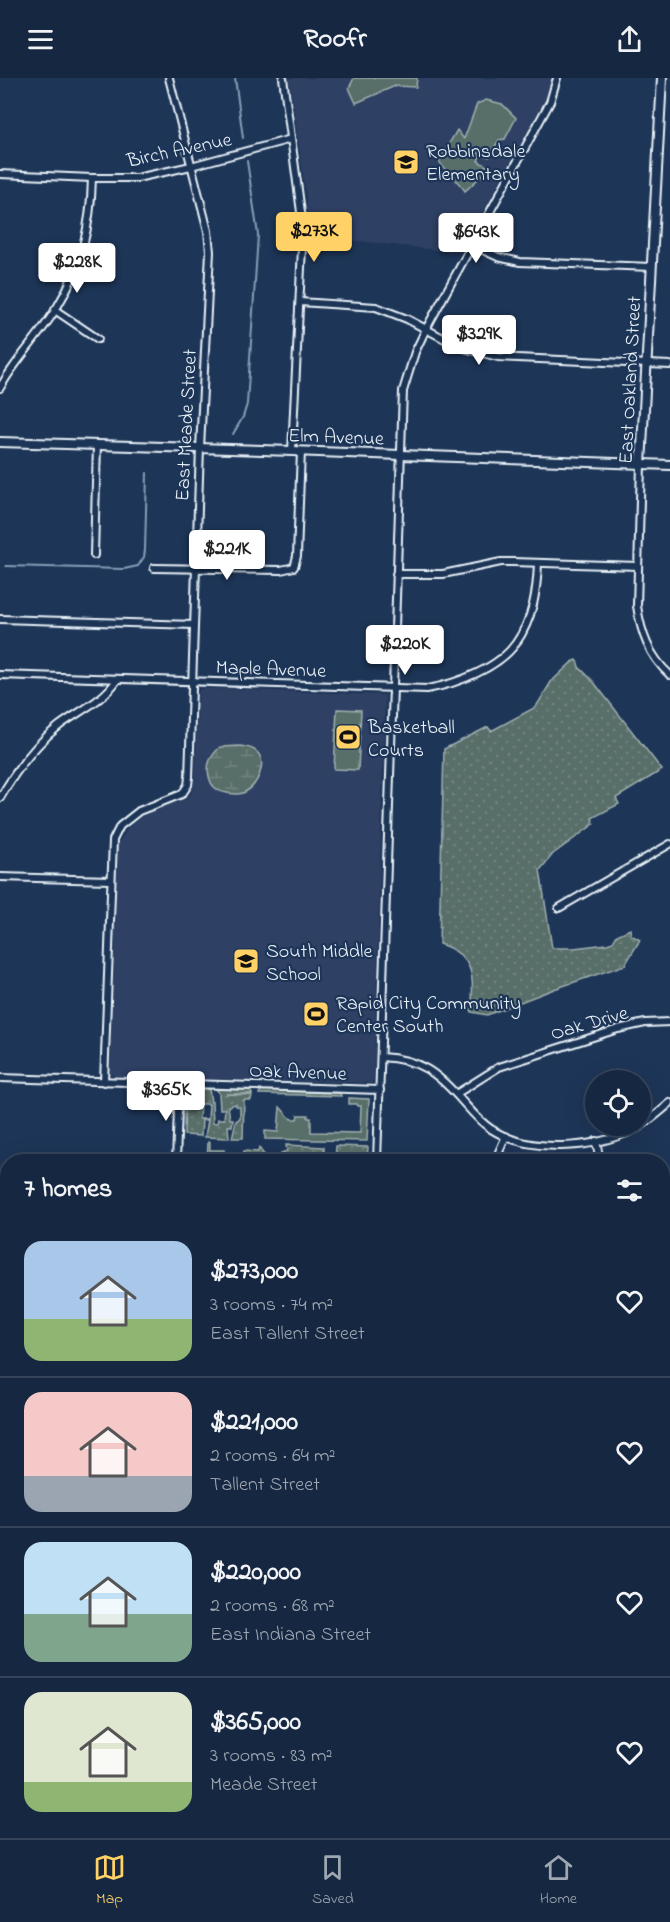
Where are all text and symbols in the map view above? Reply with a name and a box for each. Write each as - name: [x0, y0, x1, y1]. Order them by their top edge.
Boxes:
- text: Roofr: [303, 20, 367, 59]
- icon: menu: [24, 23, 57, 56]
- icon: share: [613, 23, 646, 56]
- street label: Birch Avenue: [123, 126, 235, 177]
- place label: Robbinsdale Elementary: [426, 138, 525, 190]
- school or university icon: Robbinsdale Elementary: [391, 147, 421, 177]
- pin: $273K: [272, 212, 356, 263]
- pin: $643K: [434, 213, 518, 264]
- text: $273K: [290, 217, 338, 246]
- text: $643K: [452, 218, 500, 247]
- pin: $228K: [35, 243, 119, 294]
- text: $228K: [52, 248, 102, 277]
- street label: East Oakland Street: [613, 295, 650, 465]
- pin: $329K: [437, 315, 521, 366]
- text: $329K: [456, 320, 502, 349]
- street label: East Meade Street: [169, 348, 206, 502]
- street label: Elm Avenue: [288, 422, 384, 455]
- pin: $221K: [185, 530, 269, 581]
- text: $221K: [203, 535, 251, 564]
- pin: $220K: [363, 625, 447, 676]
- text: $220K: [380, 630, 430, 659]
- street label: Maple Avenue: [215, 654, 327, 687]
- place label: Basketball Courts: [367, 714, 455, 766]
- sports icon: Basketball Courts: [333, 722, 363, 752]
- place label: South Middle School: [266, 938, 372, 990]
- school or university icon: South Middle School: [231, 946, 261, 976]
- place label: Rapid City Community Center South: [336, 990, 521, 1042]
- sports icon: Rapid City Community Center South: [301, 999, 331, 1029]
- street label: Oak Drive: [547, 1000, 632, 1049]
- street label: Oak Avenue: [249, 1057, 347, 1090]
- map controls: [585, 1070, 651, 1136]
- button: locate: [585, 1070, 651, 1136]
- pin: $365K: [124, 1071, 208, 1122]
- text: $365K: [141, 1076, 191, 1105]
- text: 7 homes: [24, 1171, 112, 1209]
- icon: filters: [613, 1174, 646, 1207]
- text: $273,000: [210, 1253, 298, 1291]
- icon: home: [72, 1265, 144, 1337]
- icon: heart: [613, 1285, 646, 1318]
- text: 3 rooms · 74 m²: [210, 1291, 333, 1320]
- text: East Tallent Street: [210, 1320, 365, 1349]
- text: $221,000: [210, 1404, 298, 1442]
- icon: home: [72, 1416, 144, 1488]
- icon: heart: [613, 1436, 646, 1469]
- text: 2 rooms · 64 m²: [210, 1442, 335, 1471]
- text: Tallent Street: [210, 1471, 320, 1500]
- text: $220,000: [210, 1554, 301, 1592]
- icon: home: [72, 1566, 144, 1638]
- icon: heart: [613, 1586, 646, 1619]
- text: 2 rooms · 68 m²: [210, 1592, 335, 1621]
- text: East Indiana Street: [210, 1621, 371, 1650]
- text: $365,000: [210, 1704, 301, 1742]
- icon: home: [72, 1716, 144, 1788]
- icon: heart: [613, 1736, 646, 1769]
- text: 3 rooms · 83 m²: [210, 1742, 332, 1771]
- text: Meade Street: [210, 1771, 318, 1800]
- tab: Map: [93, 1851, 126, 1911]
- tab: Saved: [312, 1851, 354, 1911]
- tab: Home: [540, 1851, 577, 1911]

